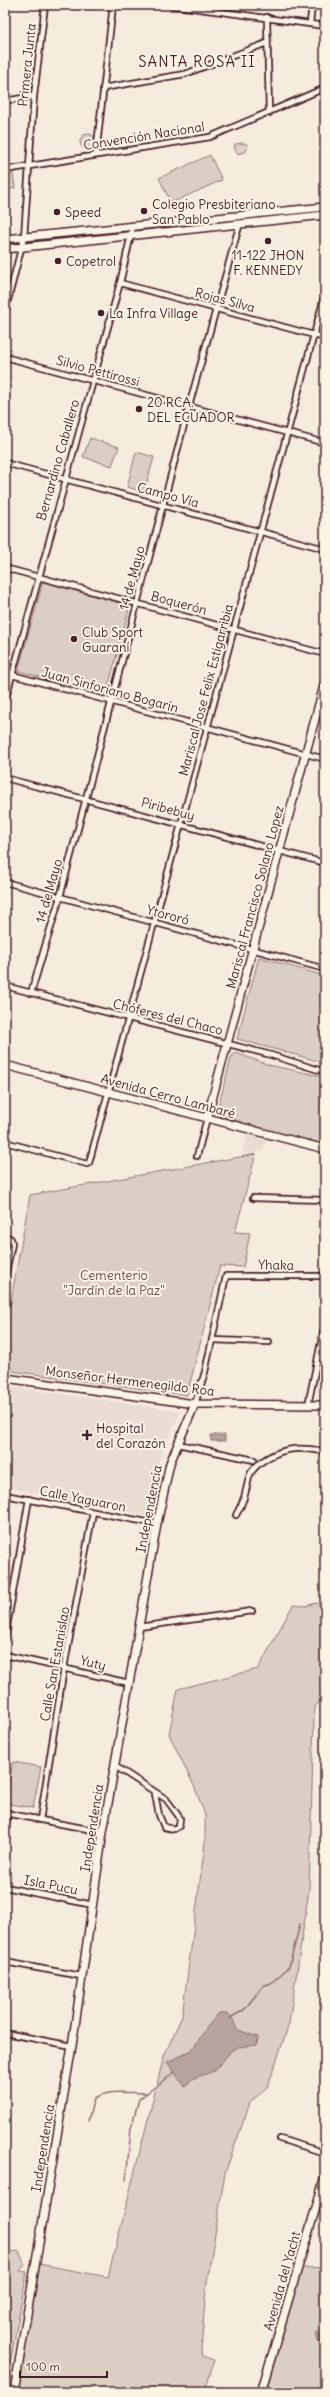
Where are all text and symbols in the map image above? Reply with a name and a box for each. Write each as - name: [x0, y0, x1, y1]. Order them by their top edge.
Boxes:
- street label: Primera Junta: [14, 23, 40, 107]
- district label: SANTA ROSA II: [138, 52, 256, 71]
- street label: Convención Nacional: [82, 118, 206, 154]
- place label: Colegio Presbiteriano San Pablo: [152, 196, 276, 228]
- place label: Speed: [65, 204, 102, 221]
- marker: Colegio Presbiteriano San Pablo: [139, 206, 149, 216]
- marker: Speed: [52, 207, 62, 217]
- marker: 11-122 JHON F. KENNEDY: [263, 236, 273, 246]
- place label: 11-122 JHON F. KENNEDY: [232, 247, 304, 279]
- place label: Copetrol: [66, 253, 116, 270]
- marker: Copetrol: [53, 256, 63, 266]
- street label: Rojas Silva: [193, 284, 257, 316]
- place label: La Infra Village: [109, 305, 198, 322]
- marker: La Infra Village: [96, 308, 106, 318]
- street label: Silvio Pettirossi: [54, 352, 142, 390]
- place label: 20 RCA. DEL ECUADOR: [147, 394, 235, 426]
- street label: Bernardino Caballero: [33, 397, 83, 523]
- marker: 20 RCA. DEL ECUADOR: [134, 404, 144, 414]
- street label: Campo Vía: [135, 479, 201, 511]
- street label: 14 de Mayo: [115, 544, 149, 612]
- street label: Boquerón: [149, 587, 209, 619]
- street label: Mariscal Jose Felix Estigarribia: [175, 602, 237, 778]
- place label: Club Sport Guaraní: [82, 624, 144, 656]
- marker: Club Sport Guaraní: [69, 634, 79, 644]
- street label: Juan Sinforiano Bogarín: [40, 664, 181, 717]
- street label: Piribebuy: [139, 794, 197, 824]
- street label: Mariscal Francisco Solano Lopez: [222, 804, 288, 990]
- street label: 14 de Mayo: [32, 857, 66, 925]
- street label: Ytororó: [145, 901, 191, 929]
- street label: Chóferes del Chaco: [111, 995, 225, 1039]
- street label: Avenida Cerro Lambaré: [99, 1070, 237, 1122]
- street label: Yhaka: [258, 1256, 294, 1274]
- park label: Cementerio "Jardín de la Paz": [63, 1267, 165, 1299]
- street label: Monseñor Hermenegildo Roa: [45, 1362, 215, 1400]
- place label: Hospital del Corazón: [96, 1420, 166, 1452]
- marker: Hospital del Corazón: [81, 1429, 93, 1441]
- street label: Independencia: [132, 1464, 166, 1554]
- street label: Calle Yaguaron: [38, 1482, 128, 1516]
- street label: Calle San Estanislao: [37, 1605, 73, 1723]
- street label: Yuty: [78, 1652, 108, 1674]
- street label: Independencia: [77, 1783, 107, 1873]
- street label: Isla Pucu: [23, 1871, 80, 1899]
- street label: Independencia: [28, 2103, 58, 2193]
- street label: Avenida del Yacht: [260, 2229, 305, 2333]
- scale bar: [20, 2353, 107, 2379]
- text: 100 m: [26, 2359, 60, 2374]

